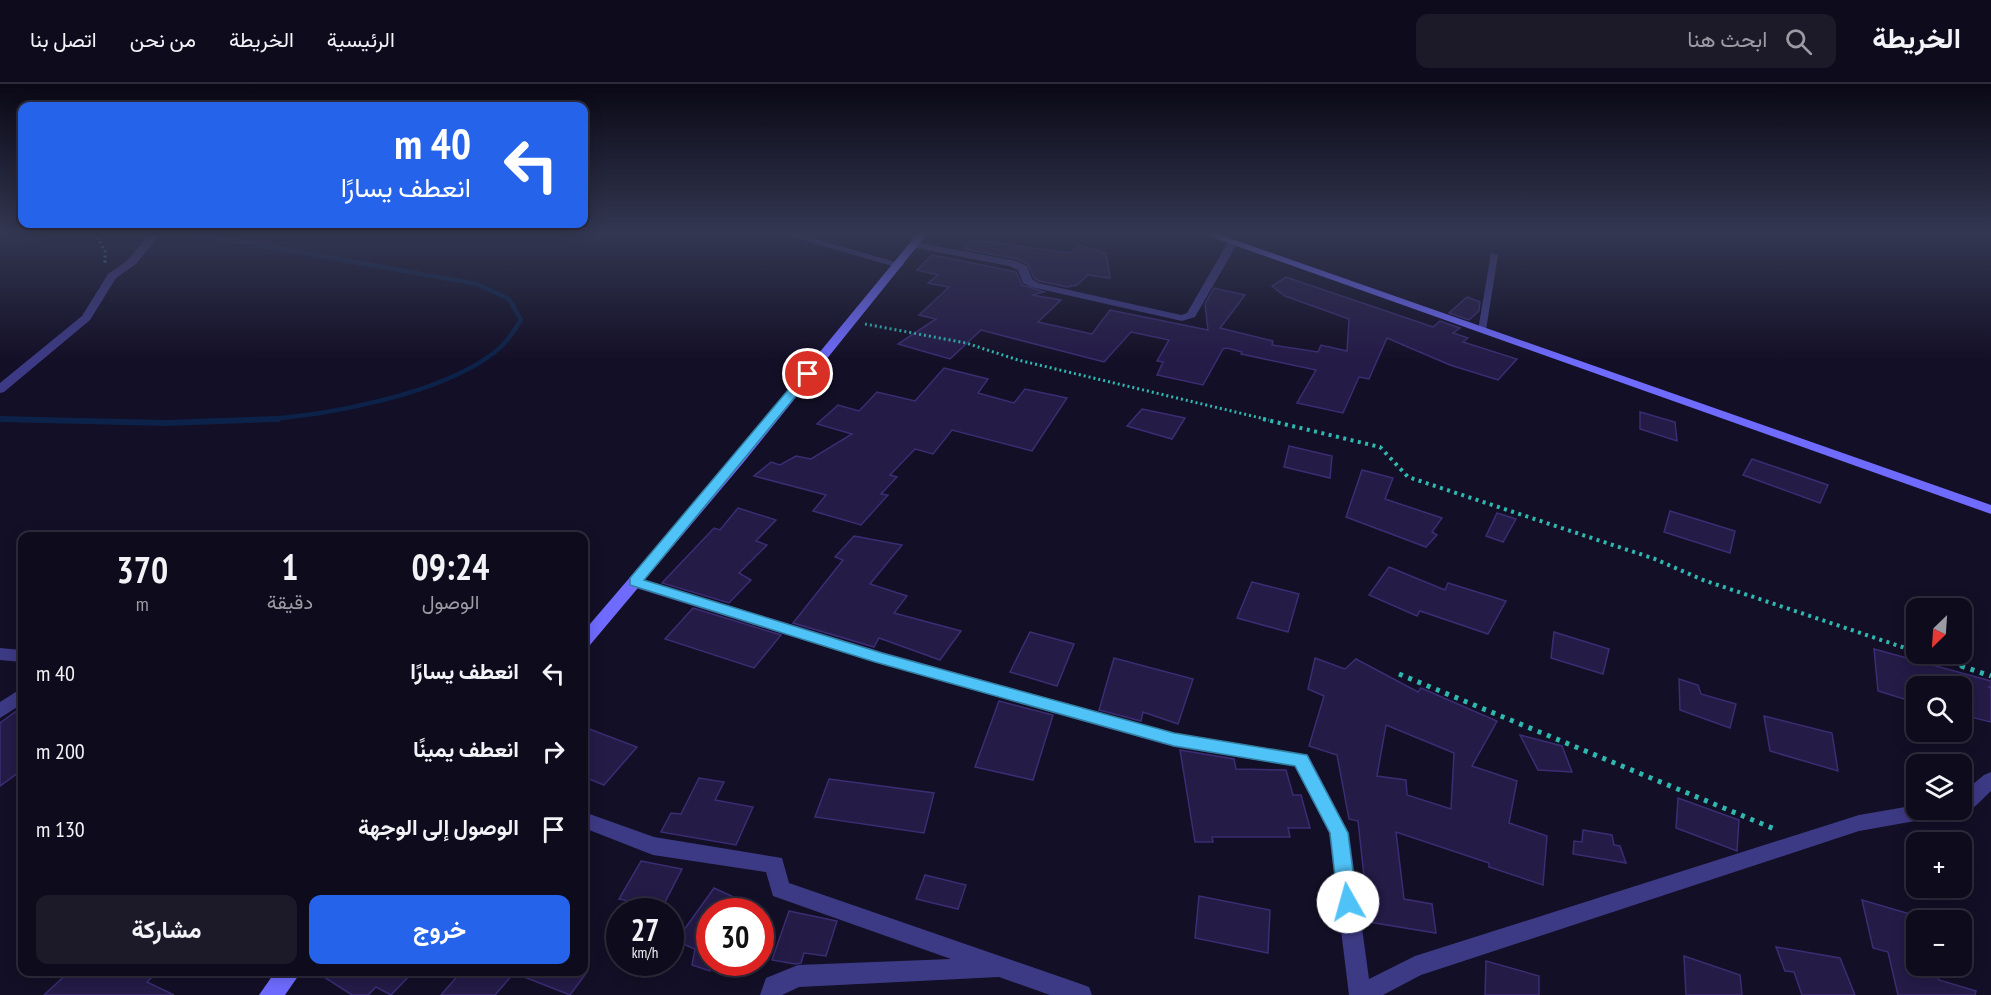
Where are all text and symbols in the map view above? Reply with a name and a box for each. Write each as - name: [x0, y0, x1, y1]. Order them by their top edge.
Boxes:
- search box: [1416, 14, 1836, 68]
- text: الخريطة: [1872, 19, 1961, 56]
- text: ابحث هنا: [1687, 25, 1767, 53]
- icon: search: [1782, 25, 1815, 58]
- text: اتصل بنا: [30, 26, 97, 53]
- text: من نحن: [130, 26, 196, 53]
- text: الخريطة: [229, 26, 294, 53]
- text: الرئيسية: [327, 26, 395, 53]
- text: 40 m: [394, 116, 471, 171]
- icon: left: [492, 126, 570, 204]
- text: انعطف يسارًا: [341, 170, 471, 204]
- pin: [782, 348, 833, 399]
- icon: arrive: [791, 357, 824, 390]
- text: 1: [281, 543, 298, 590]
- text: 09:24: [412, 543, 489, 590]
- text: 370: [117, 546, 168, 593]
- text: دقيقة: [267, 589, 313, 615]
- text: الوصول: [422, 589, 479, 615]
- text: m: [136, 591, 149, 617]
- north arrow: [1906, 598, 1972, 664]
- map controls: [1906, 598, 1972, 976]
- text: انعطف يسارًا: [410, 657, 519, 685]
- icon: left: [537, 657, 570, 690]
- text: 40 m: [36, 659, 75, 687]
- button: search: [1906, 676, 1972, 742]
- text: انعطف يمينًا: [413, 735, 519, 763]
- icon: right: [537, 735, 570, 768]
- text: 200 m: [36, 737, 85, 765]
- button: layers: [1906, 754, 1972, 820]
- text: الوصول إلى الوجهة: [358, 813, 519, 841]
- icon: arrive: [537, 813, 570, 846]
- text: 130 m: [36, 815, 85, 843]
- button: +: [1906, 832, 1972, 898]
- position arrow: [1316, 870, 1380, 934]
- button: مشاركة: [36, 895, 297, 964]
- button: خروج: [309, 895, 570, 964]
- speed limit sign: 30: [696, 898, 774, 976]
- text: 27: [631, 910, 659, 949]
- button: −: [1906, 910, 1972, 976]
- text: km/h: [632, 943, 658, 962]

